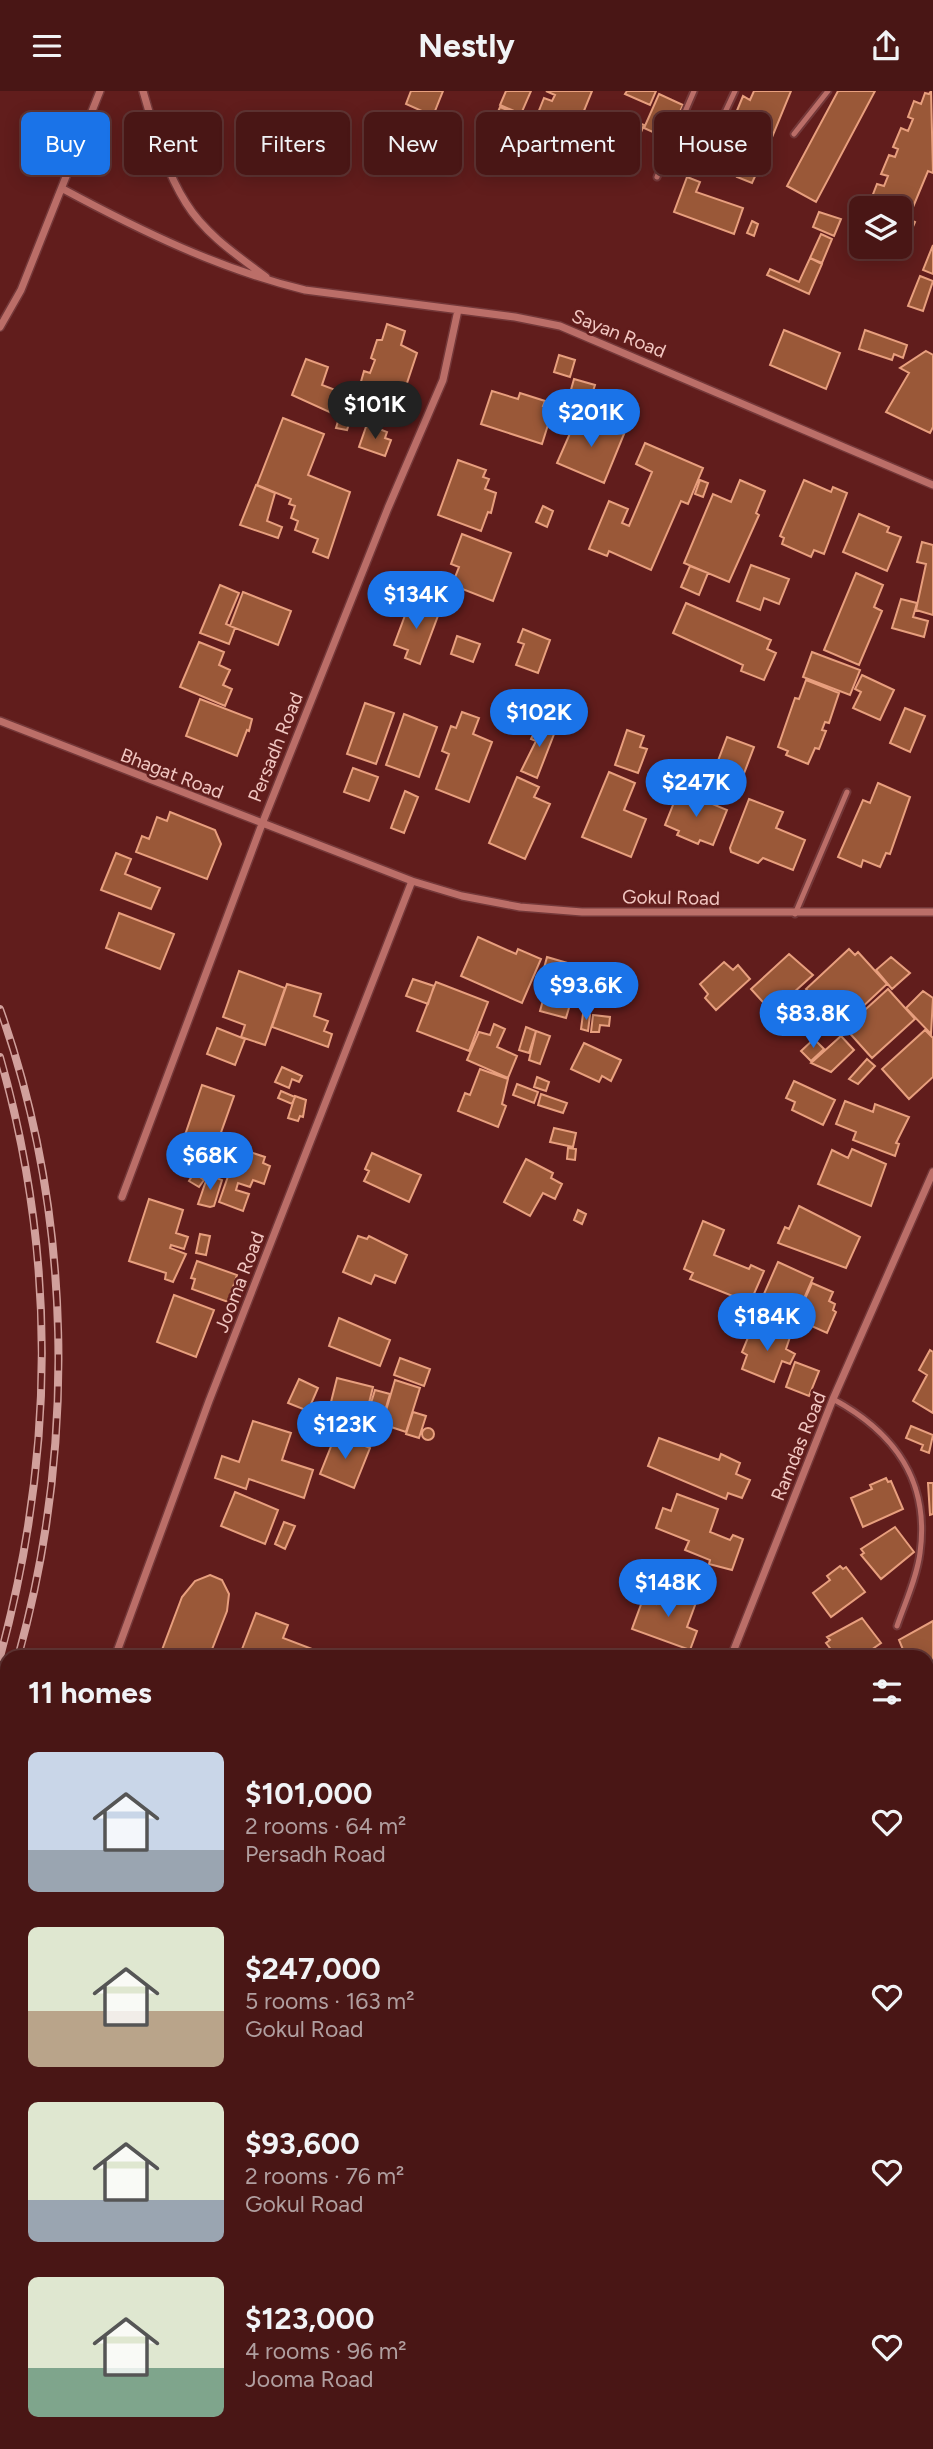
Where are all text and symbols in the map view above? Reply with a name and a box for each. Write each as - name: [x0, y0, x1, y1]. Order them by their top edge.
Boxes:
- icon: menu: [28, 27, 66, 65]
- text: Nestly: [418, 27, 515, 65]
- icon: share: [867, 27, 905, 65]
- chip: Buy: [21, 112, 110, 175]
- chip: Rent: [124, 112, 222, 175]
- chip: Filters: [236, 112, 350, 175]
- chip: New: [364, 112, 462, 175]
- chip: Apartment: [476, 112, 640, 175]
- chip: House: [654, 112, 771, 175]
- map controls: [849, 196, 912, 259]
- button: layers: [849, 196, 912, 259]
- street label: Sayan Road: [568, 304, 669, 363]
- pin: $101K: [326, 381, 424, 441]
- pin: $201K: [542, 389, 640, 449]
- text: $101K: [344, 390, 406, 418]
- text: $201K: [558, 398, 624, 426]
- pin: $134K: [367, 571, 465, 631]
- text: $134K: [383, 580, 449, 608]
- street label: Persadh Road: [243, 689, 308, 805]
- pin: $102K: [490, 689, 588, 749]
- text: $102K: [506, 698, 572, 726]
- street label: Bhagat Road: [117, 743, 227, 804]
- pin: $247K: [647, 759, 745, 819]
- text: $247K: [662, 768, 730, 796]
- street label: Gokul Road: [622, 885, 720, 910]
- pin: $93.6K: [529, 963, 643, 1022]
- text: $93.6K: [549, 971, 623, 999]
- pin: $83.8K: [756, 991, 870, 1050]
- text: $83.8K: [776, 999, 850, 1027]
- pin: $68K: [169, 1133, 251, 1192]
- text: $68K: [182, 1141, 238, 1169]
- street label: Jooma Road: [210, 1229, 269, 1336]
- pin: $184K: [718, 1293, 816, 1353]
- text: $184K: [734, 1302, 800, 1330]
- street label: Ramdas Road: [766, 1388, 831, 1504]
- pin: $123K: [296, 1401, 394, 1461]
- text: $123K: [313, 1410, 377, 1438]
- pin: $148K: [619, 1559, 717, 1619]
- text: $148K: [635, 1568, 701, 1596]
- icon: filters: [868, 1673, 906, 1711]
- text: 11 homes: [28, 1674, 152, 1711]
- text: $101,000: [245, 1775, 372, 1812]
- icon: home: [84, 1780, 168, 1864]
- icon: heart: [868, 1803, 906, 1841]
- text: 2 rooms · 64 m²: [245, 1812, 406, 1840]
- text: Persadh Road: [245, 1840, 386, 1868]
- text: $247,000: [245, 1950, 381, 1987]
- icon: home: [84, 1955, 168, 2039]
- icon: heart: [868, 1978, 906, 2016]
- text: 5 rooms · 163 m²: [245, 1987, 414, 2015]
- text: Gokul Road: [245, 2015, 364, 2043]
- text: $93,600: [245, 2125, 360, 2162]
- icon: home: [84, 2130, 168, 2214]
- icon: heart: [868, 2153, 906, 2191]
- text: 2 rooms · 76 m²: [245, 2162, 404, 2190]
- text: Gokul Road: [245, 2190, 364, 2218]
- text: $123,000: [245, 2300, 374, 2337]
- icon: home: [84, 2305, 168, 2389]
- icon: heart: [868, 2328, 906, 2366]
- text: 4 rooms · 96 m²: [245, 2337, 407, 2365]
- text: Jooma Road: [245, 2365, 373, 2393]

